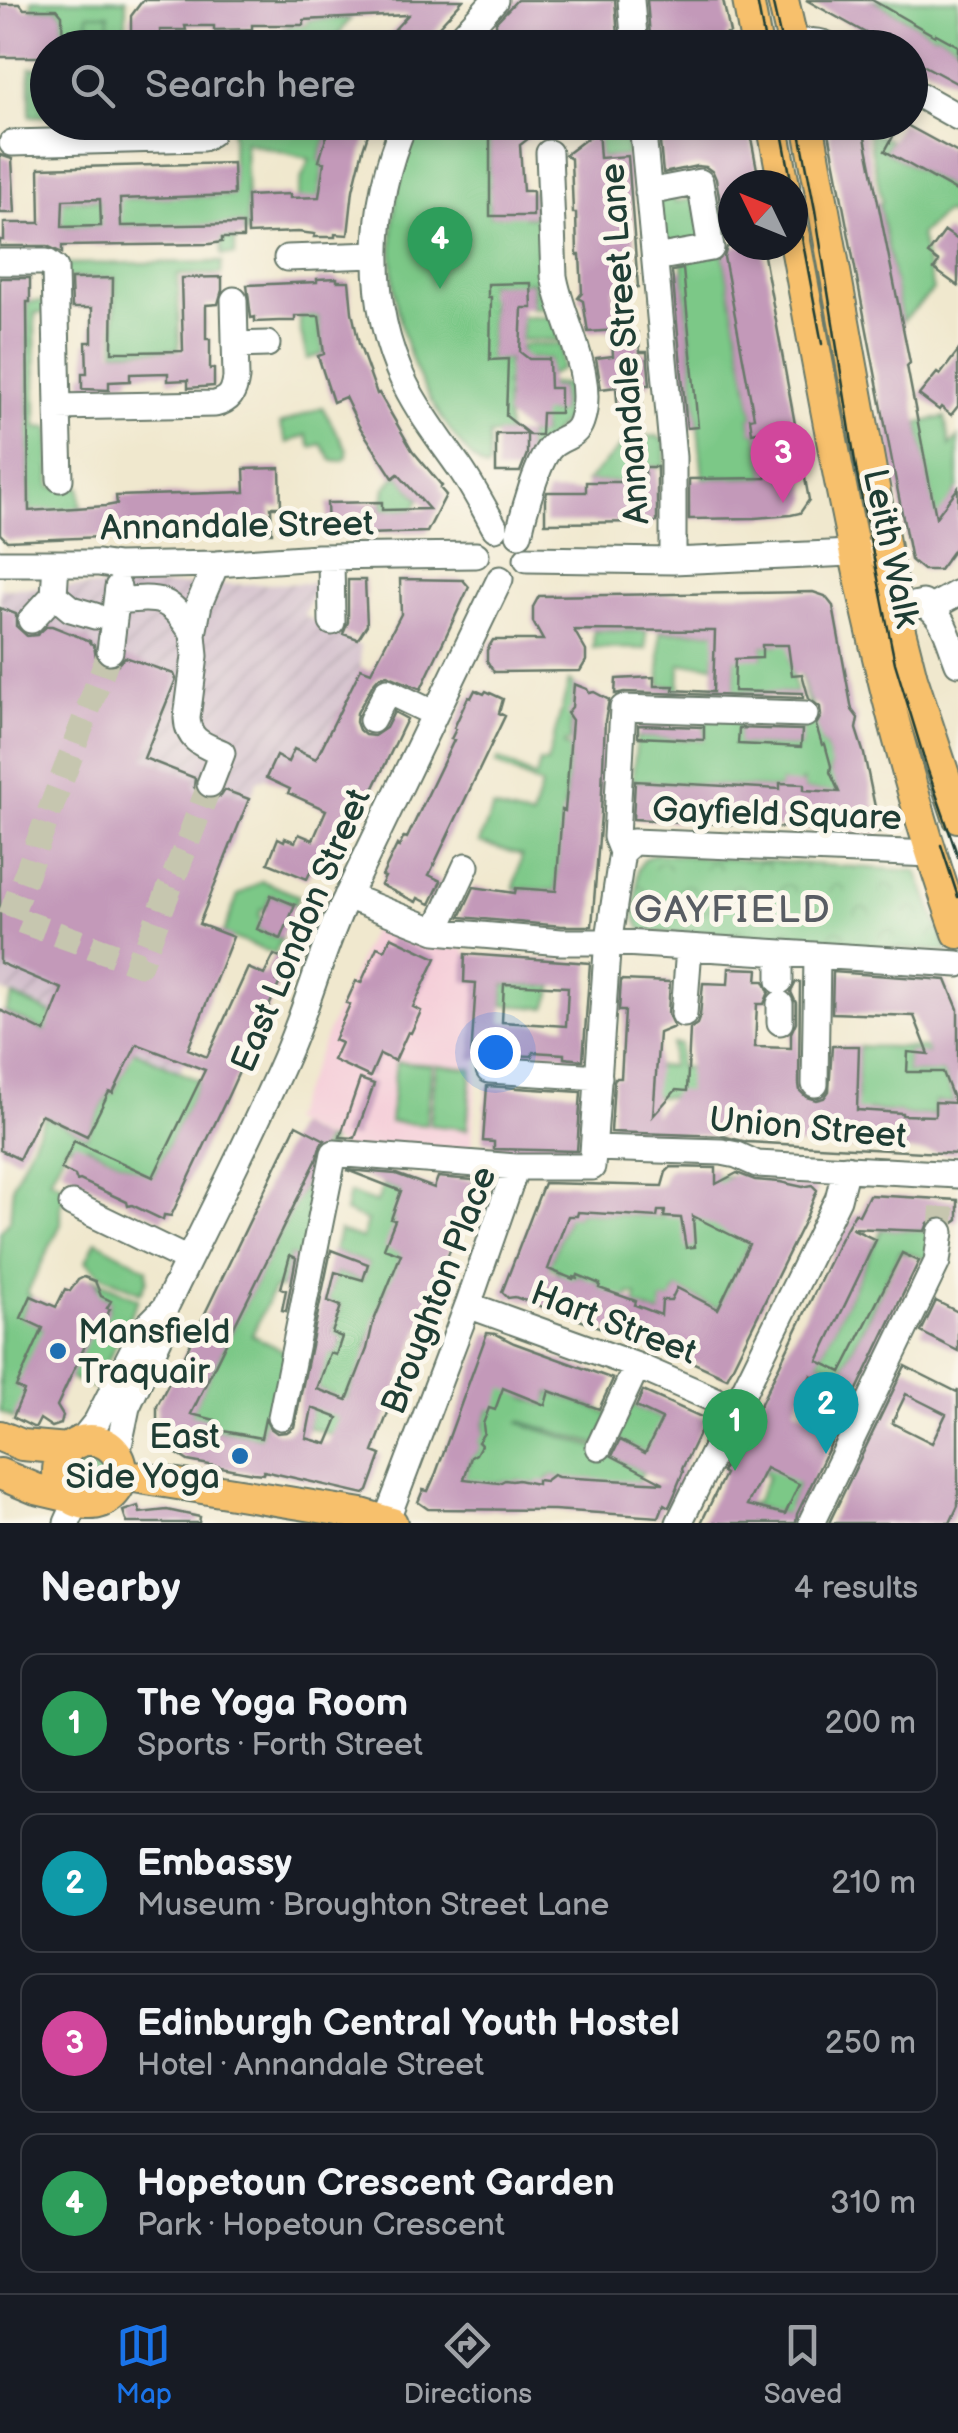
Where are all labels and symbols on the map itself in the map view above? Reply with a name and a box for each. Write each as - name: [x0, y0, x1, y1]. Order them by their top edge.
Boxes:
- street label: Annandale Street Lane: [591, 162, 660, 526]
- north arrow: [718, 170, 808, 260]
- pin: 4: [408, 206, 472, 289]
- pin: 3: [750, 420, 816, 503]
- street label: Leith Walk: [853, 465, 928, 632]
- street label: Annandale Street: [100, 503, 374, 550]
- street label: East London Street: [222, 782, 381, 1079]
- street label: Gayfield Square: [651, 789, 902, 840]
- district label: GAYFIELD: [634, 888, 832, 933]
- your location: [470, 1027, 521, 1078]
- street label: Union Street: [707, 1098, 909, 1159]
- street label: Broughton Place: [372, 1161, 506, 1421]
- street label: Hart Street: [525, 1272, 703, 1375]
- place label: Mansfield Traquair: [78, 1311, 230, 1394]
- marker: Mansfield Traquair: [47, 1340, 69, 1362]
- pin: 2: [794, 1372, 858, 1454]
- pin: 1: [702, 1388, 768, 1471]
- place label: East Side Yoga: [65, 1416, 220, 1499]
- marker: East Side Yoga: [229, 1445, 251, 1467]

